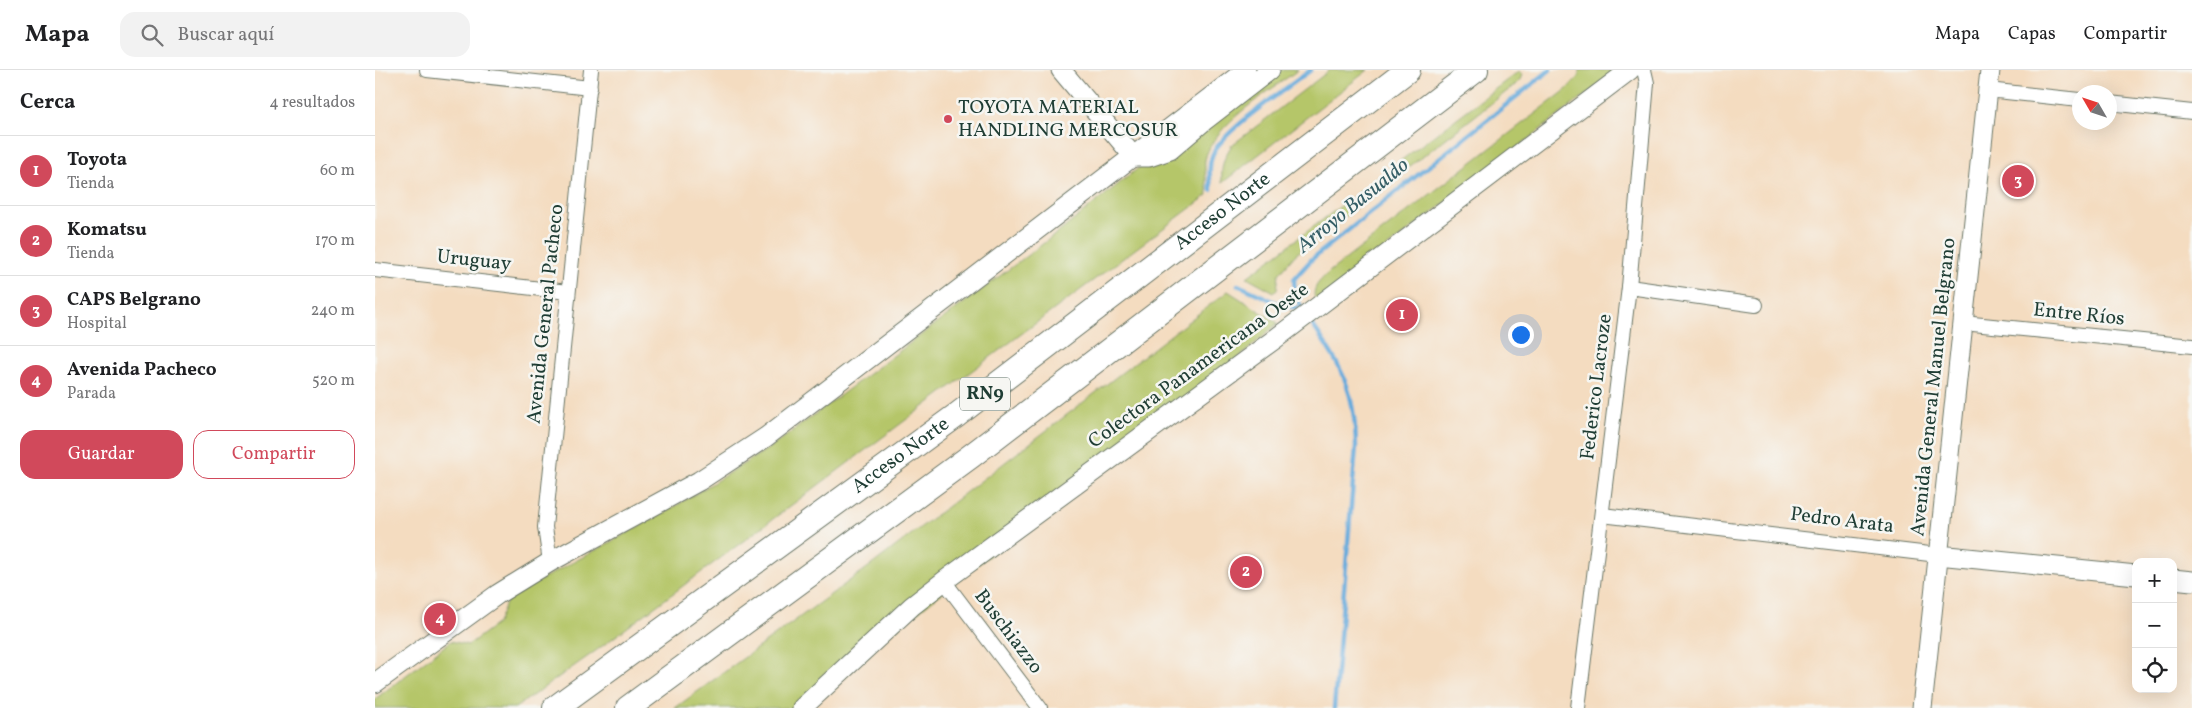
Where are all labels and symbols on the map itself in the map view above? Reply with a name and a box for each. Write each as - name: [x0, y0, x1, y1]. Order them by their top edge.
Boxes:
- north arrow: [2072, 85, 2117, 130]
- place label: TOYOTA MATERIAL HANDLING MERCOSUR: [958, 94, 1178, 145]
- marker: TOYOTA MATERIAL HANDLING MERCOSUR: [942, 113, 954, 125]
- water label: Arroyo Basualdo: [1290, 151, 1416, 261]
- pin: 3: [2002, 162, 2034, 200]
- street label: Acceso Norte: [1169, 166, 1277, 258]
- street label: Avenida General Pacheco: [521, 203, 571, 425]
- street label: Avenida General Manuel Belgrano: [1904, 236, 1964, 538]
- street label: Uruguay: [435, 243, 513, 279]
- street label: Colectora Panamericana Oeste: [1083, 276, 1315, 456]
- pin: 1: [1386, 296, 1418, 334]
- street label: Entre Ríos: [2032, 296, 2126, 334]
- street label: Federico Lacroze: [1574, 312, 1620, 462]
- your location: [1508, 322, 1534, 348]
- road number: RN9: [960, 378, 1010, 410]
- street label: Acceso Norte: [846, 411, 955, 501]
- street label: Pedro Arata: [1789, 501, 1895, 541]
- pin: 2: [1230, 553, 1262, 591]
- street label: Buschiazzo: [967, 584, 1049, 680]
- pin: 4: [424, 600, 456, 638]

